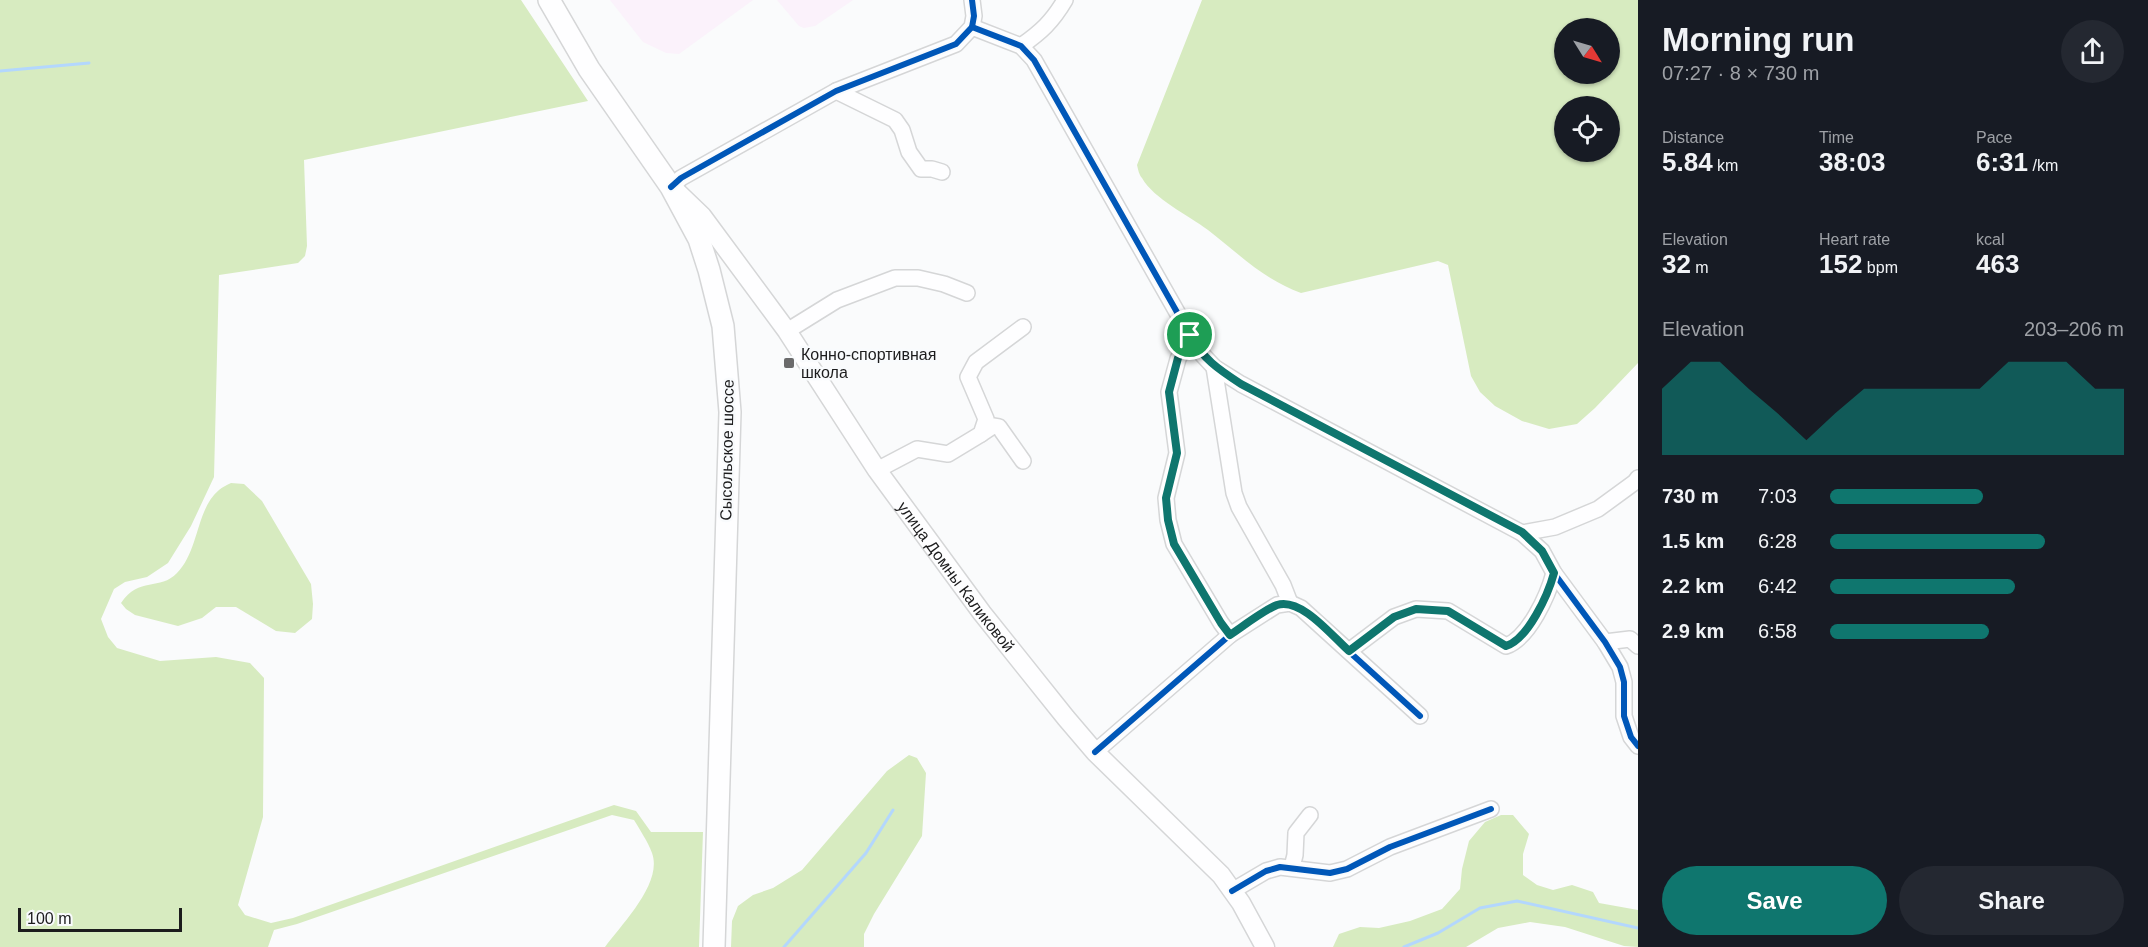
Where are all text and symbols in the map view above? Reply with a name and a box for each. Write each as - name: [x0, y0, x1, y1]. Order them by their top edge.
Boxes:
- north arrow: [1554, 18, 1620, 84]
- map controls: [1554, 18, 1620, 162]
- button: share: [2061, 20, 2124, 83]
- text: Morning run: [1662, 21, 1854, 58]
- text: 07:27 · 8 × 730 m: [1662, 62, 1819, 84]
- button: locate: [1554, 96, 1620, 162]
- text: Distance: [1662, 129, 1724, 146]
- text: Time: [1819, 129, 1854, 146]
- text: Pace: [1976, 129, 2012, 146]
- text: 5.84: [1662, 147, 1713, 177]
- text: 38:03: [1819, 147, 1886, 177]
- text: 6:31: [1976, 147, 2028, 177]
- text: km: [1713, 157, 1738, 174]
- text: /km: [2028, 157, 2058, 174]
- text: Elevation: [1662, 231, 1728, 248]
- text: Heart rate: [1819, 231, 1890, 248]
- text: kcal: [1976, 231, 2004, 248]
- text: 32: [1662, 249, 1691, 279]
- text: 152: [1819, 249, 1862, 279]
- text: 463: [1976, 249, 2019, 279]
- text: m: [1691, 259, 1709, 276]
- text: bpm: [1862, 259, 1898, 276]
- pin: [1164, 309, 1215, 360]
- icon: arrive: [1173, 318, 1206, 351]
- text: Elevation: [1662, 318, 1744, 340]
- text: 203–206 m: [2024, 318, 2124, 340]
- place label: Конно-спортивная школа: [801, 346, 936, 381]
- marker: Конно-спортивная школа: [782, 356, 796, 370]
- street label: Сысольское шоссе: [717, 379, 737, 521]
- text: 730 m: [1662, 485, 1719, 507]
- text: 7:03: [1758, 485, 1797, 507]
- street label: улица Домны Каликовой: [895, 498, 1018, 655]
- text: 1.5 km: [1662, 530, 1724, 552]
- text: 6:28: [1758, 530, 1797, 552]
- text: 2.2 km: [1662, 575, 1724, 597]
- text: 6:42: [1758, 575, 1797, 597]
- text: 2.9 km: [1662, 620, 1724, 642]
- text: 6:58: [1758, 620, 1797, 642]
- button: Save: [1662, 866, 1887, 935]
- button: Share: [1899, 866, 2124, 935]
- scale bar: [18, 905, 182, 932]
- text: 100 m: [27, 910, 71, 927]

